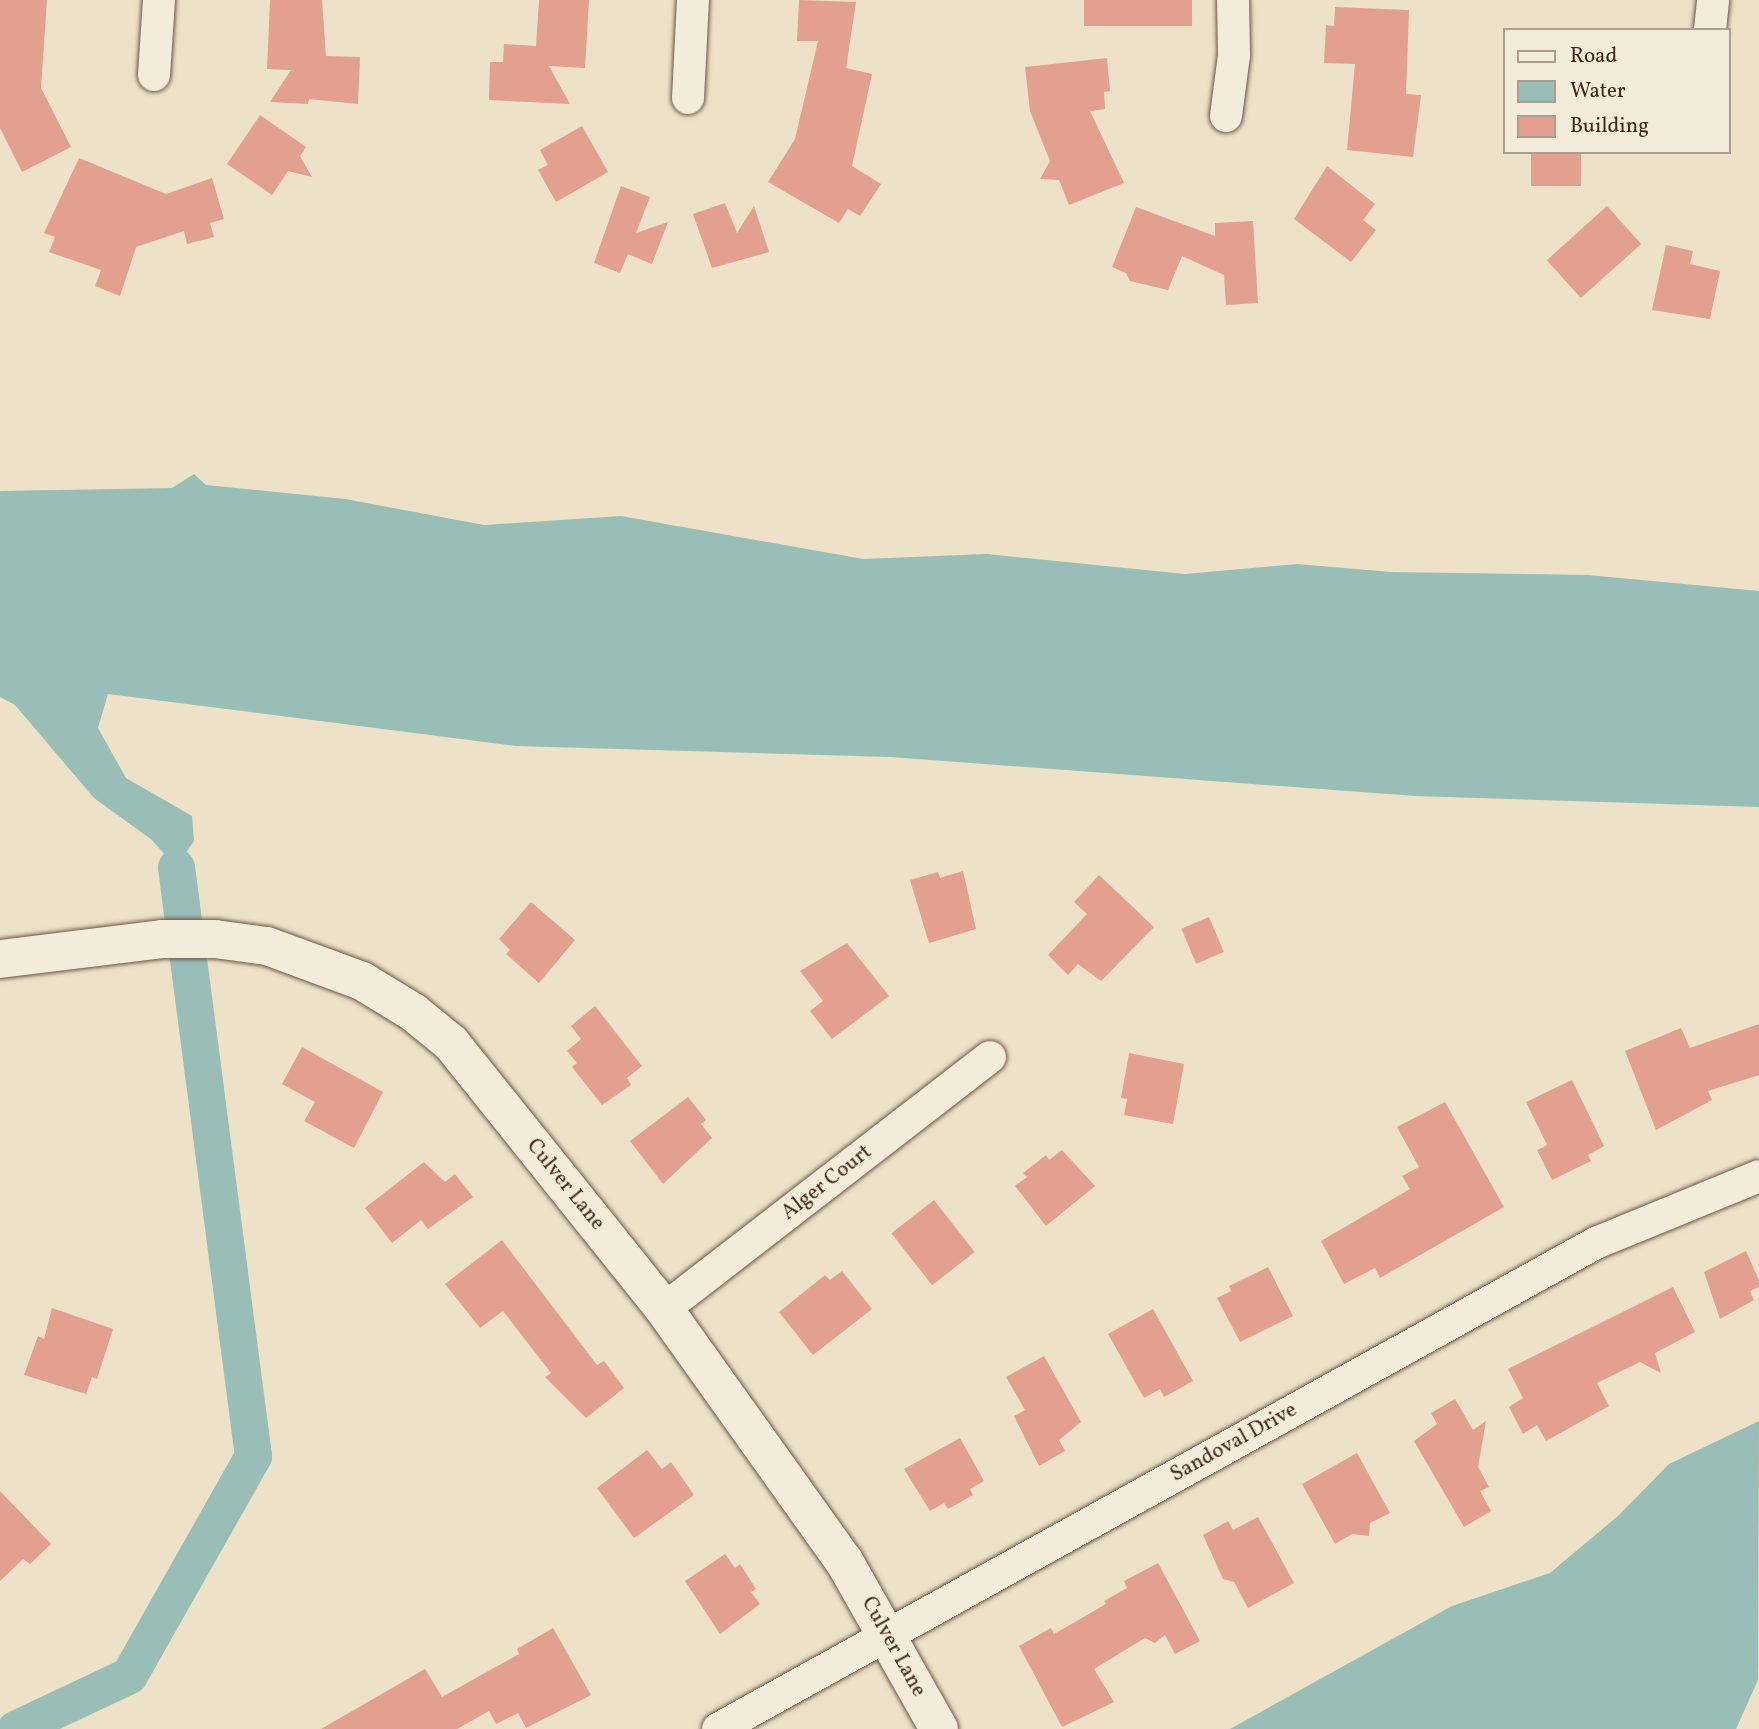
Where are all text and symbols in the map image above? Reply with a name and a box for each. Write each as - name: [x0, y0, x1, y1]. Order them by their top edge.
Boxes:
- legend: [1504, 28, 1731, 154]
- text: Road: [1570, 42, 1617, 71]
- text: Water: [1570, 77, 1626, 106]
- text: Building: [1570, 112, 1649, 141]
- street label: Culver Lane: [520, 1134, 610, 1236]
- street label: Alger Court: [777, 1140, 877, 1226]
- street label: Sandoval Drive: [1166, 1398, 1302, 1488]
- street label: Culver Lane: [855, 1593, 931, 1701]

